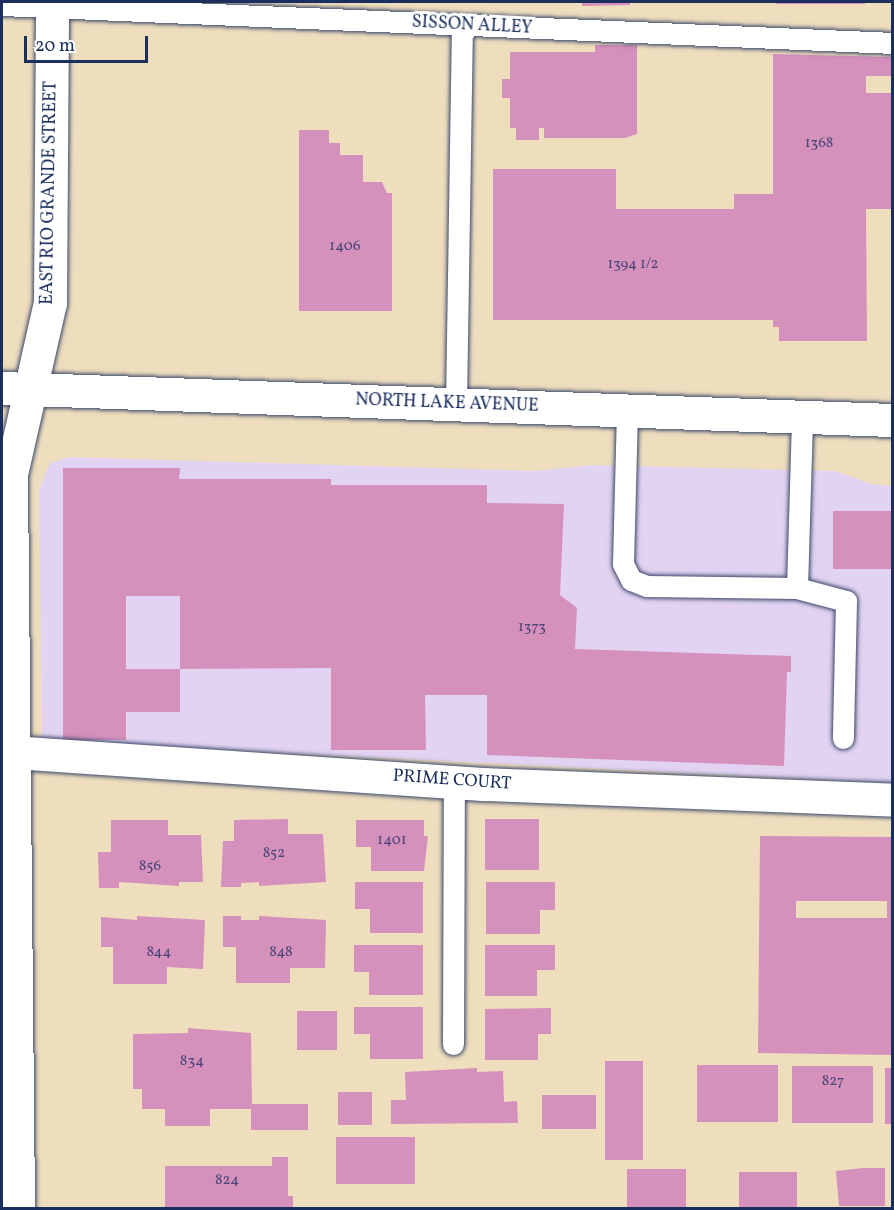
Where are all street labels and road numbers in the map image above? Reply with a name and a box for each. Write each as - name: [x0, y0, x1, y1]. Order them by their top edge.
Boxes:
- street label: SISSON ALLEY: [411, 12, 533, 40]
- street label: EAST RIO GRANDE STREET: [37, 81, 63, 305]
- street label: NORTH LAKE AVENUE: [355, 390, 539, 418]
- street label: PRIME COURT: [392, 766, 512, 796]

